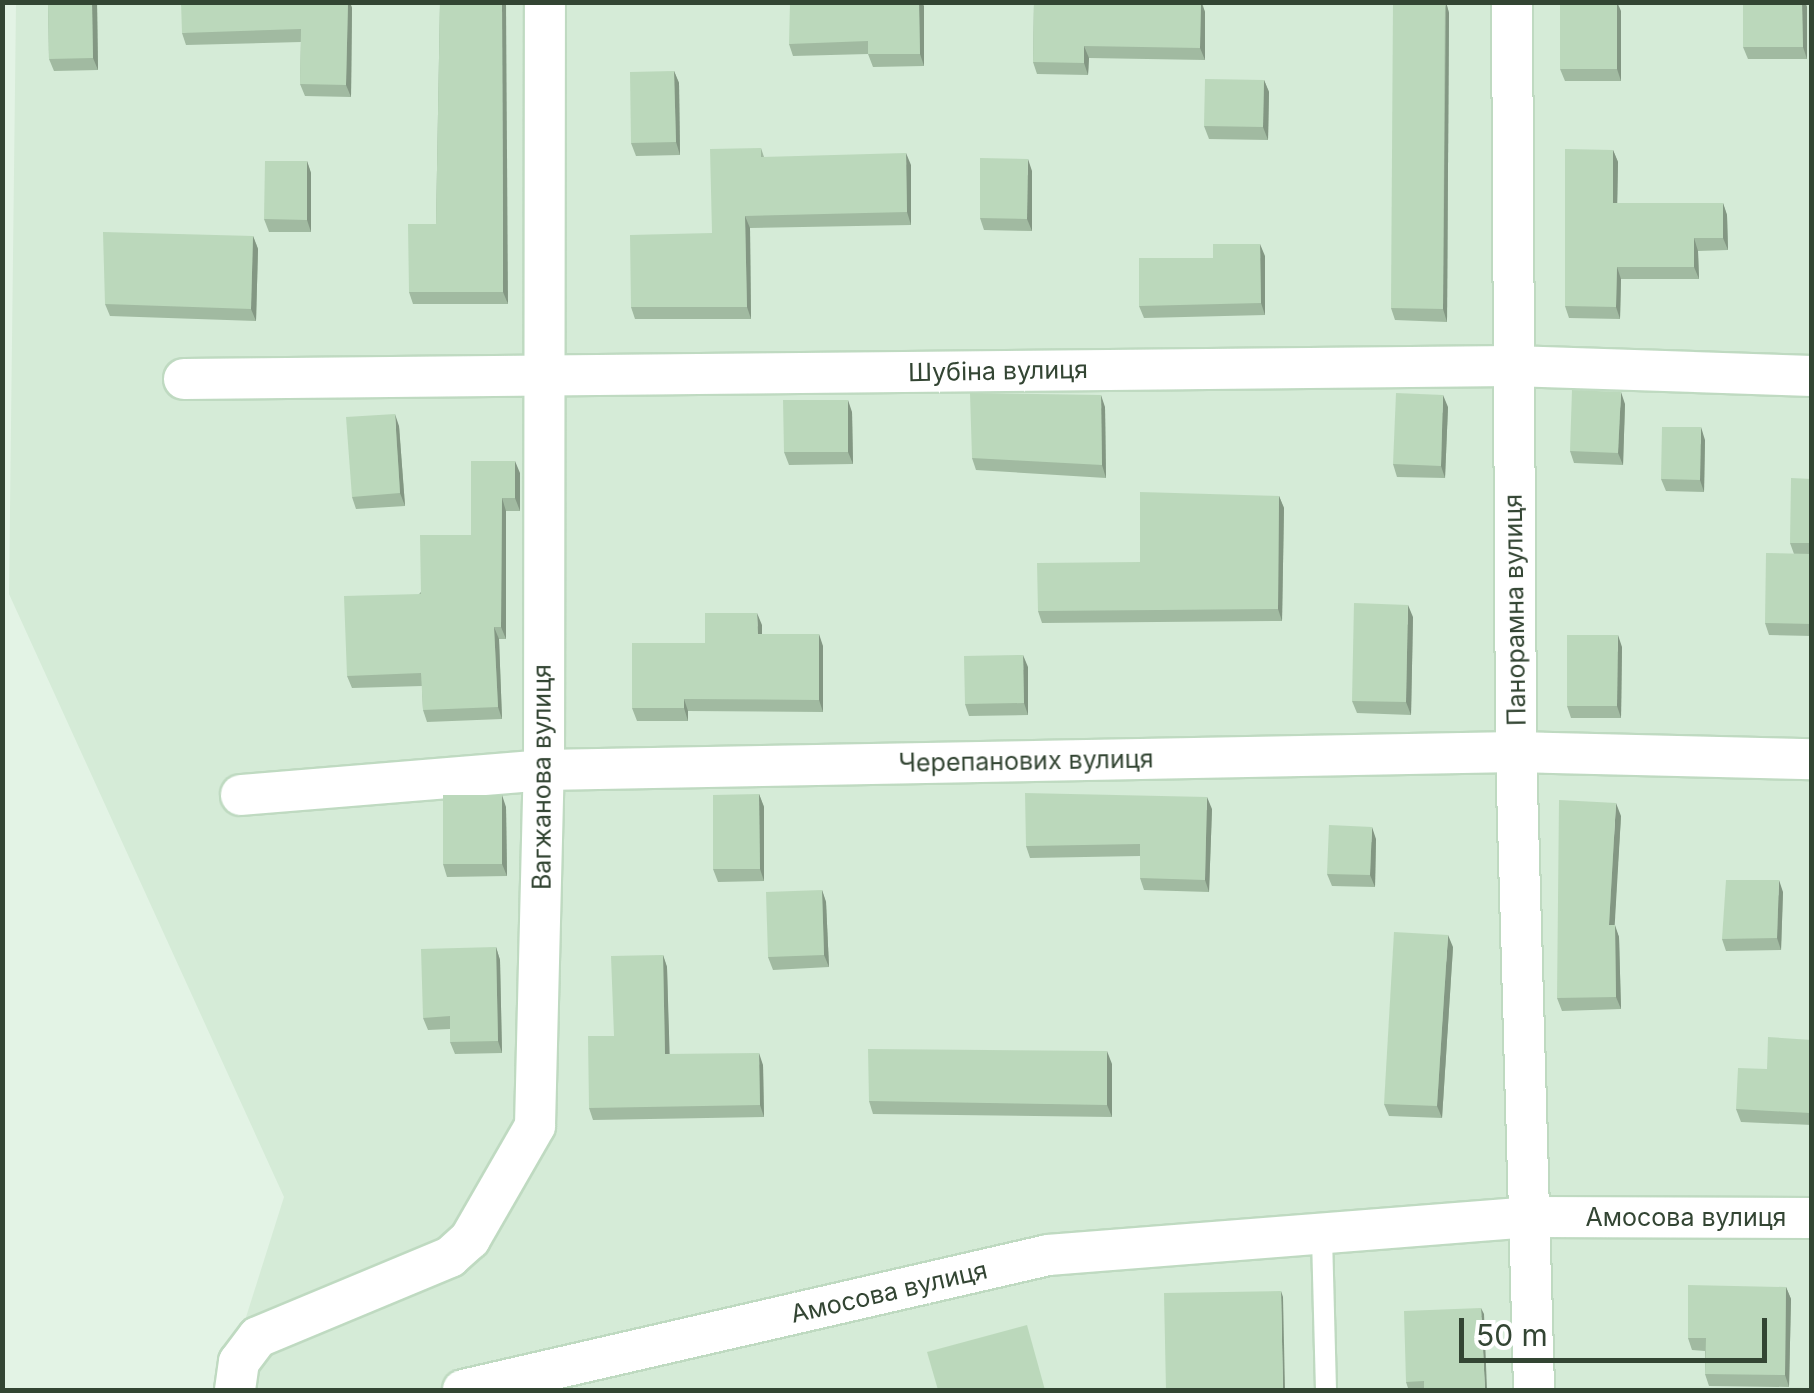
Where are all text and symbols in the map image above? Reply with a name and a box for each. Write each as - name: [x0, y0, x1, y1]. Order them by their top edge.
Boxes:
- street label: Шубіна вулиця: [908, 354, 1088, 388]
- street label: Панорамна вулиця: [1498, 494, 1532, 726]
- street label: Вагжанова вулиця: [527, 664, 557, 890]
- street label: Черепанових вулиця: [898, 744, 1154, 778]
- street label: Амосова вулиця: [1586, 1202, 1786, 1232]
- street label: Амосова вулиця: [788, 1255, 990, 1329]
- scale bar: [1464, 1298, 1772, 1360]
- text: 50 m: [1476, 1317, 1548, 1353]

